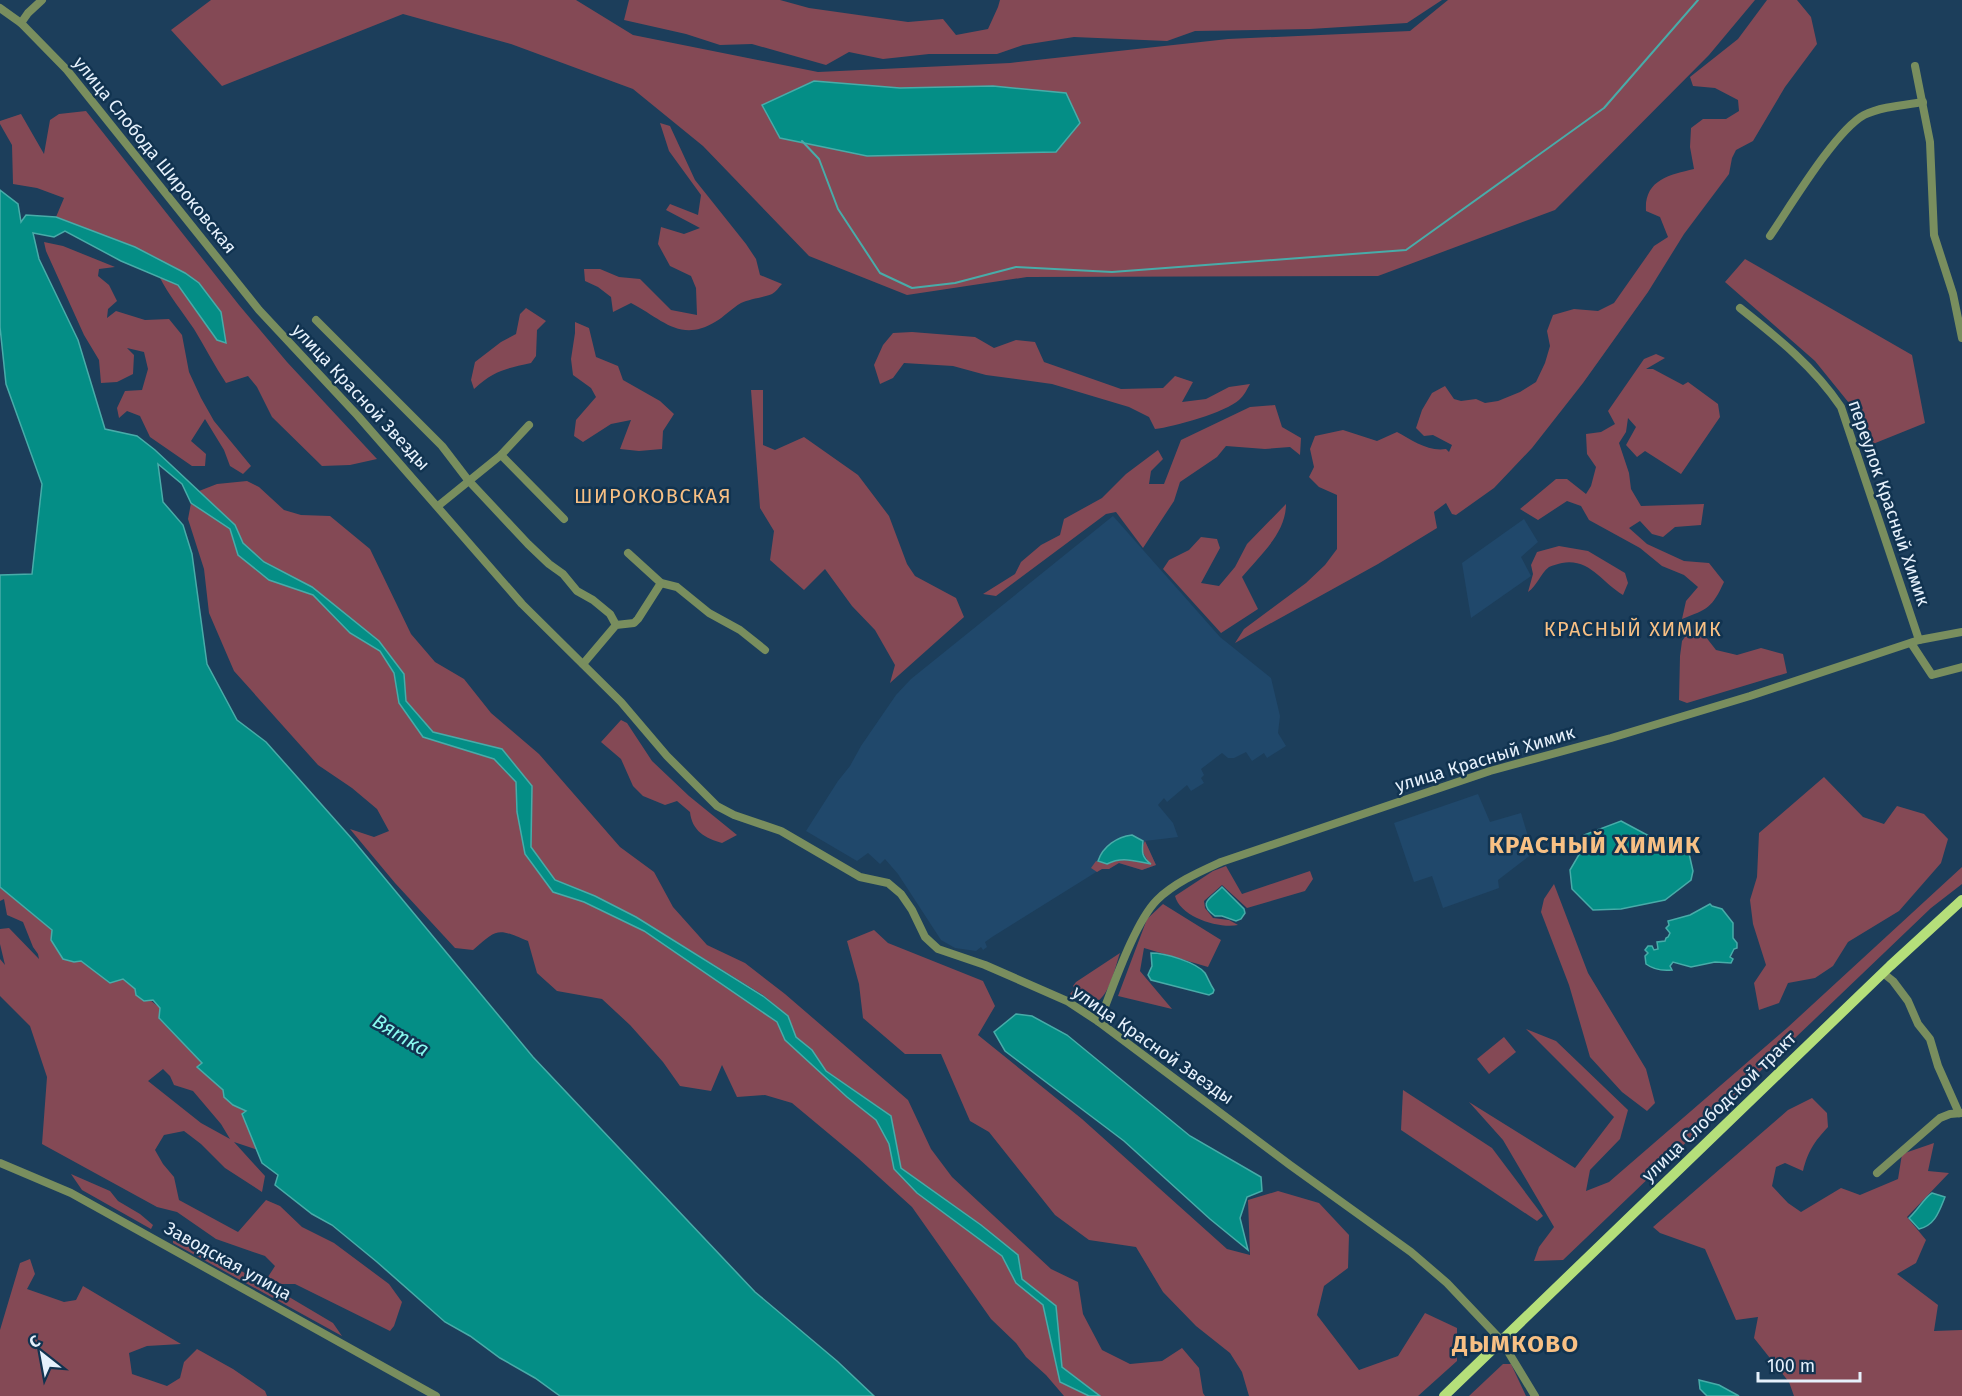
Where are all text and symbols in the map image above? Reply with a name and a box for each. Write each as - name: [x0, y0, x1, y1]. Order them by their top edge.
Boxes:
- street label: улица Слобода Широковская: [69, 52, 241, 258]
- street label: улица Красной Звезды: [287, 319, 435, 475]
- street label: переулок Красный Химик: [1843, 397, 1935, 609]
- district label: ШИРОКОВСКАЯ: [574, 484, 732, 508]
- district label: КРАСНЫЙ ХИМИК: [1544, 617, 1722, 641]
- street label: улица Красный Химик: [1393, 721, 1578, 797]
- district label: КРАСНЫЙ ХИМИК: [1489, 830, 1701, 859]
- street label: улица Красной Звезды: [1068, 981, 1238, 1109]
- water label: Вятка: [368, 1009, 434, 1061]
- street label: улица Слободской тракт: [1637, 1027, 1802, 1187]
- street label: Заводская улица: [161, 1217, 295, 1305]
- north arrow: [12, 1324, 72, 1384]
- district label: ДЫМКОВО: [1451, 1330, 1580, 1358]
- text: С: [26, 1331, 44, 1352]
- scale bar: [1758, 1345, 1860, 1383]
- text: 100 m: [1767, 1355, 1815, 1377]

